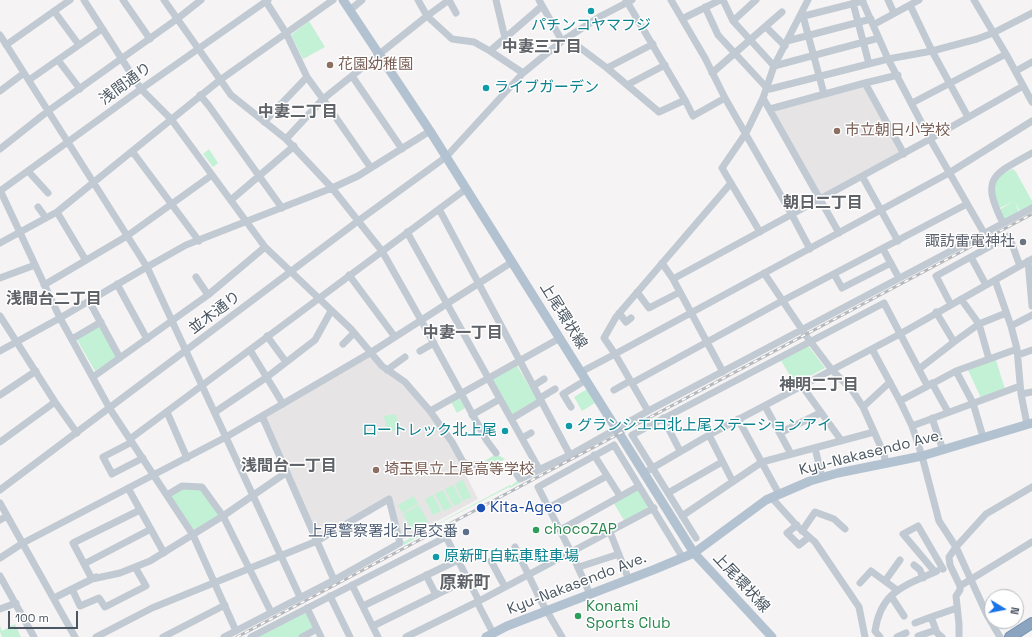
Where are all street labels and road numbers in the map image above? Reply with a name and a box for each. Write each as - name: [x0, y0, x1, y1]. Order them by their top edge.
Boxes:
- street label: 浅間通り: [96, 59, 156, 109]
- street label: 上尾環状線: [535, 279, 591, 353]
- street label: 並木通り: [186, 288, 244, 338]
- street label: Kyu-Nakasendo Ave.: [797, 426, 945, 480]
- street label: Kyu-Nakasendo Ave.: [505, 549, 649, 619]
- street label: 上尾環状線: [709, 549, 773, 617]

